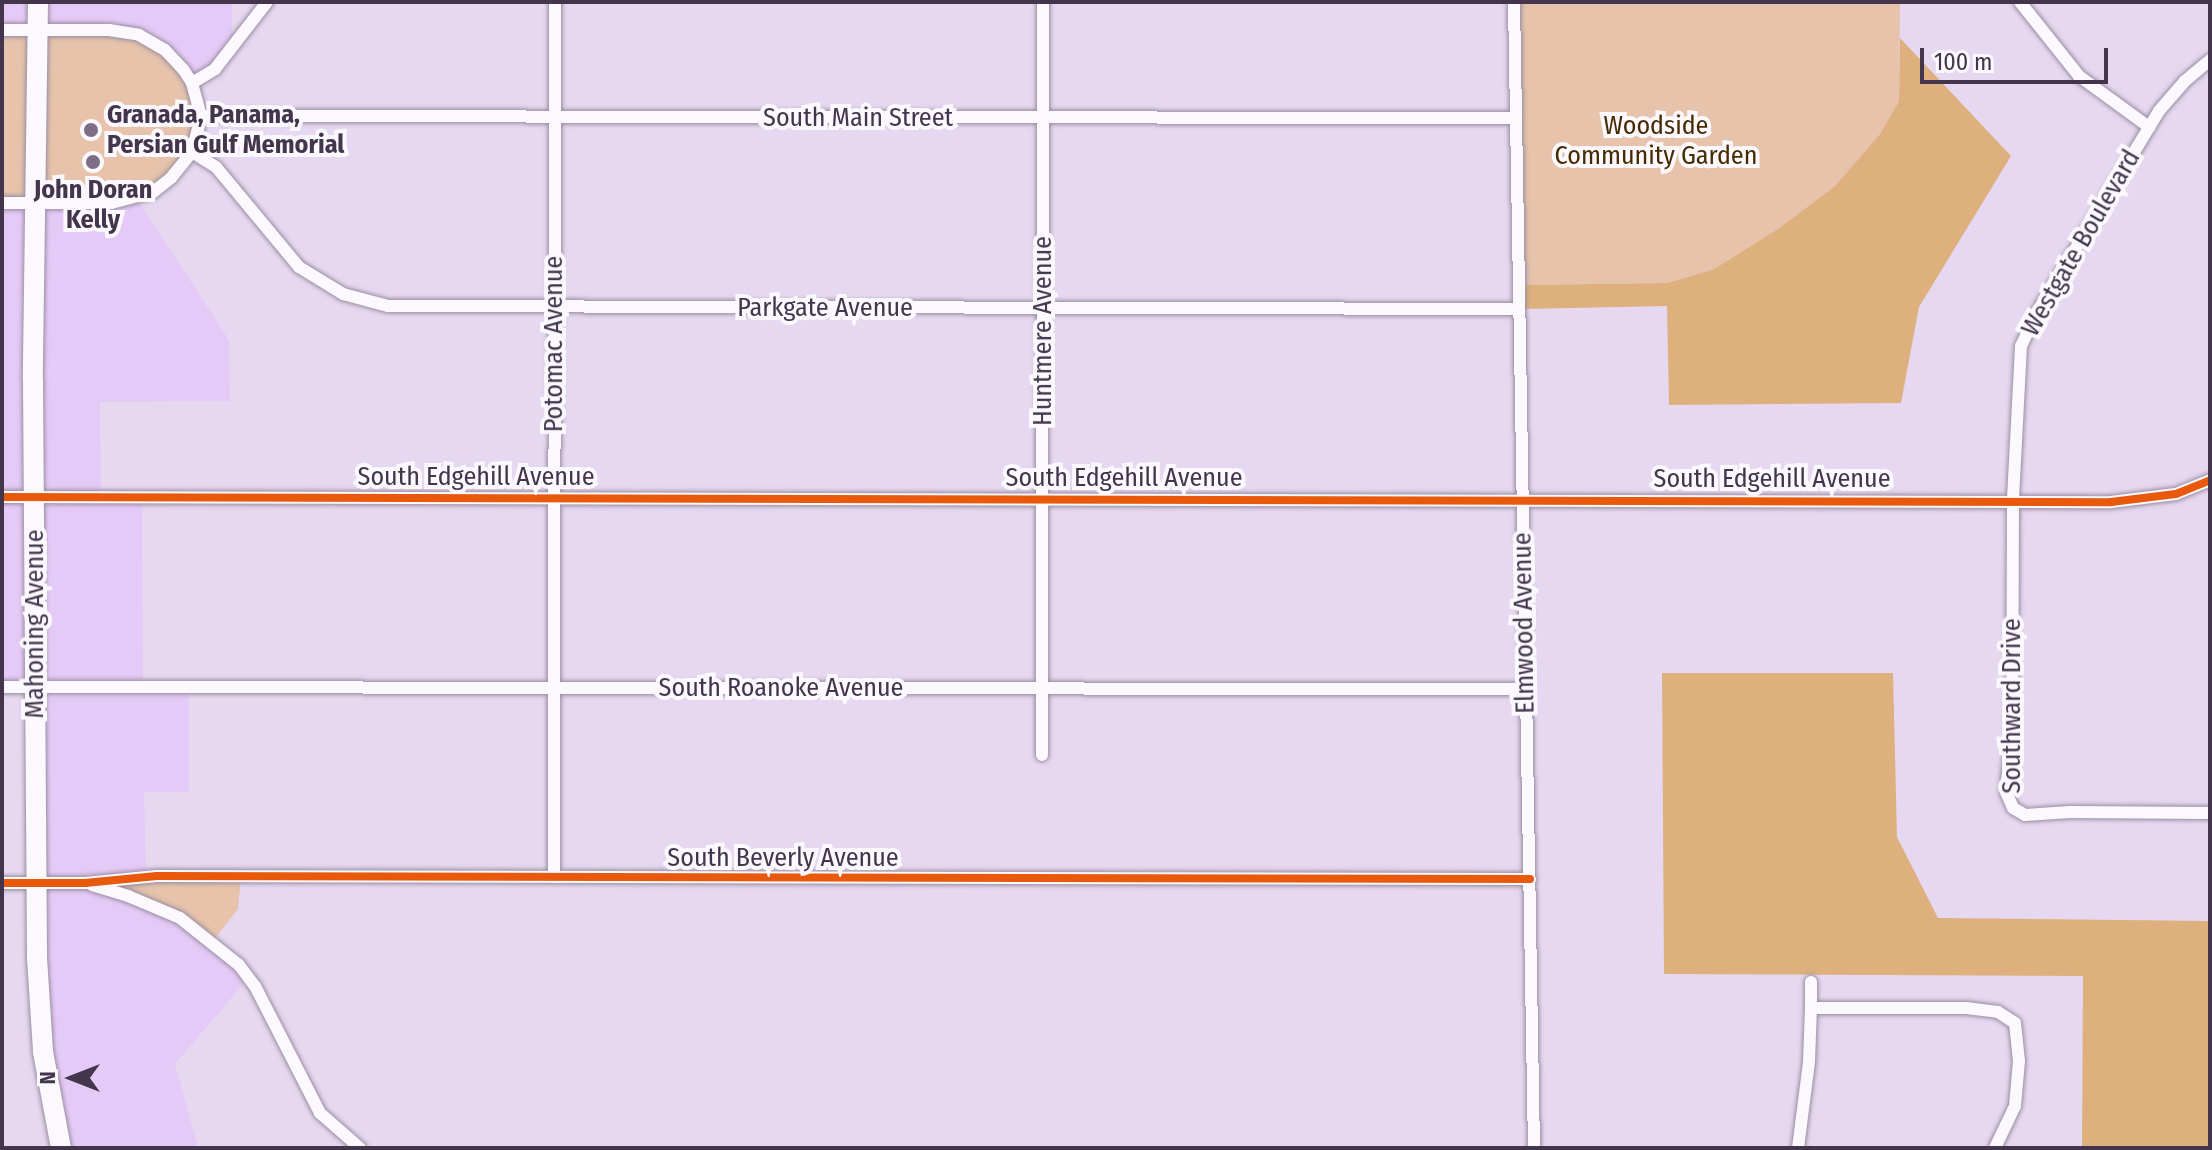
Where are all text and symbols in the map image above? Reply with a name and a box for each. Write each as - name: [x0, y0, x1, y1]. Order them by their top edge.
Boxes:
- scale bar: [1924, 32, 2112, 82]
- text: 100 m: [1934, 48, 1992, 76]
- place label: Granada, Panama, Persian Gulf Memorial: [107, 99, 344, 160]
- street label: South Main Street: [763, 102, 953, 134]
- park label: Woodside Community Garden: [1555, 110, 1757, 172]
- marker: Granada, Panama, Persian Gulf Memorial: [82, 121, 100, 139]
- street label: Westgate Boulevard: [2015, 144, 2147, 342]
- marker: John Doran Kelly: [84, 153, 102, 171]
- place label: John Doran Kelly: [34, 174, 152, 236]
- street label: Huntmere Avenue: [1027, 236, 1059, 426]
- street label: Potomac Avenue: [538, 256, 570, 432]
- street label: Parkgate Avenue: [737, 292, 913, 324]
- street label: South Edgehill Avenue: [358, 461, 594, 493]
- street label: South Edgehill Avenue: [1006, 462, 1242, 494]
- street label: South Edgehill Avenue: [1654, 463, 1890, 495]
- street label: Mahoning Avenue: [19, 529, 51, 719]
- street label: Elmwood Avenue: [1507, 532, 1541, 714]
- street label: Southward Drive: [1996, 618, 2028, 794]
- street label: South Roanoke Avenue: [659, 672, 903, 704]
- street label: South Beverly Avenue: [667, 842, 899, 874]
- north arrow: [32, 1038, 112, 1118]
- text: N: [34, 1071, 61, 1085]

